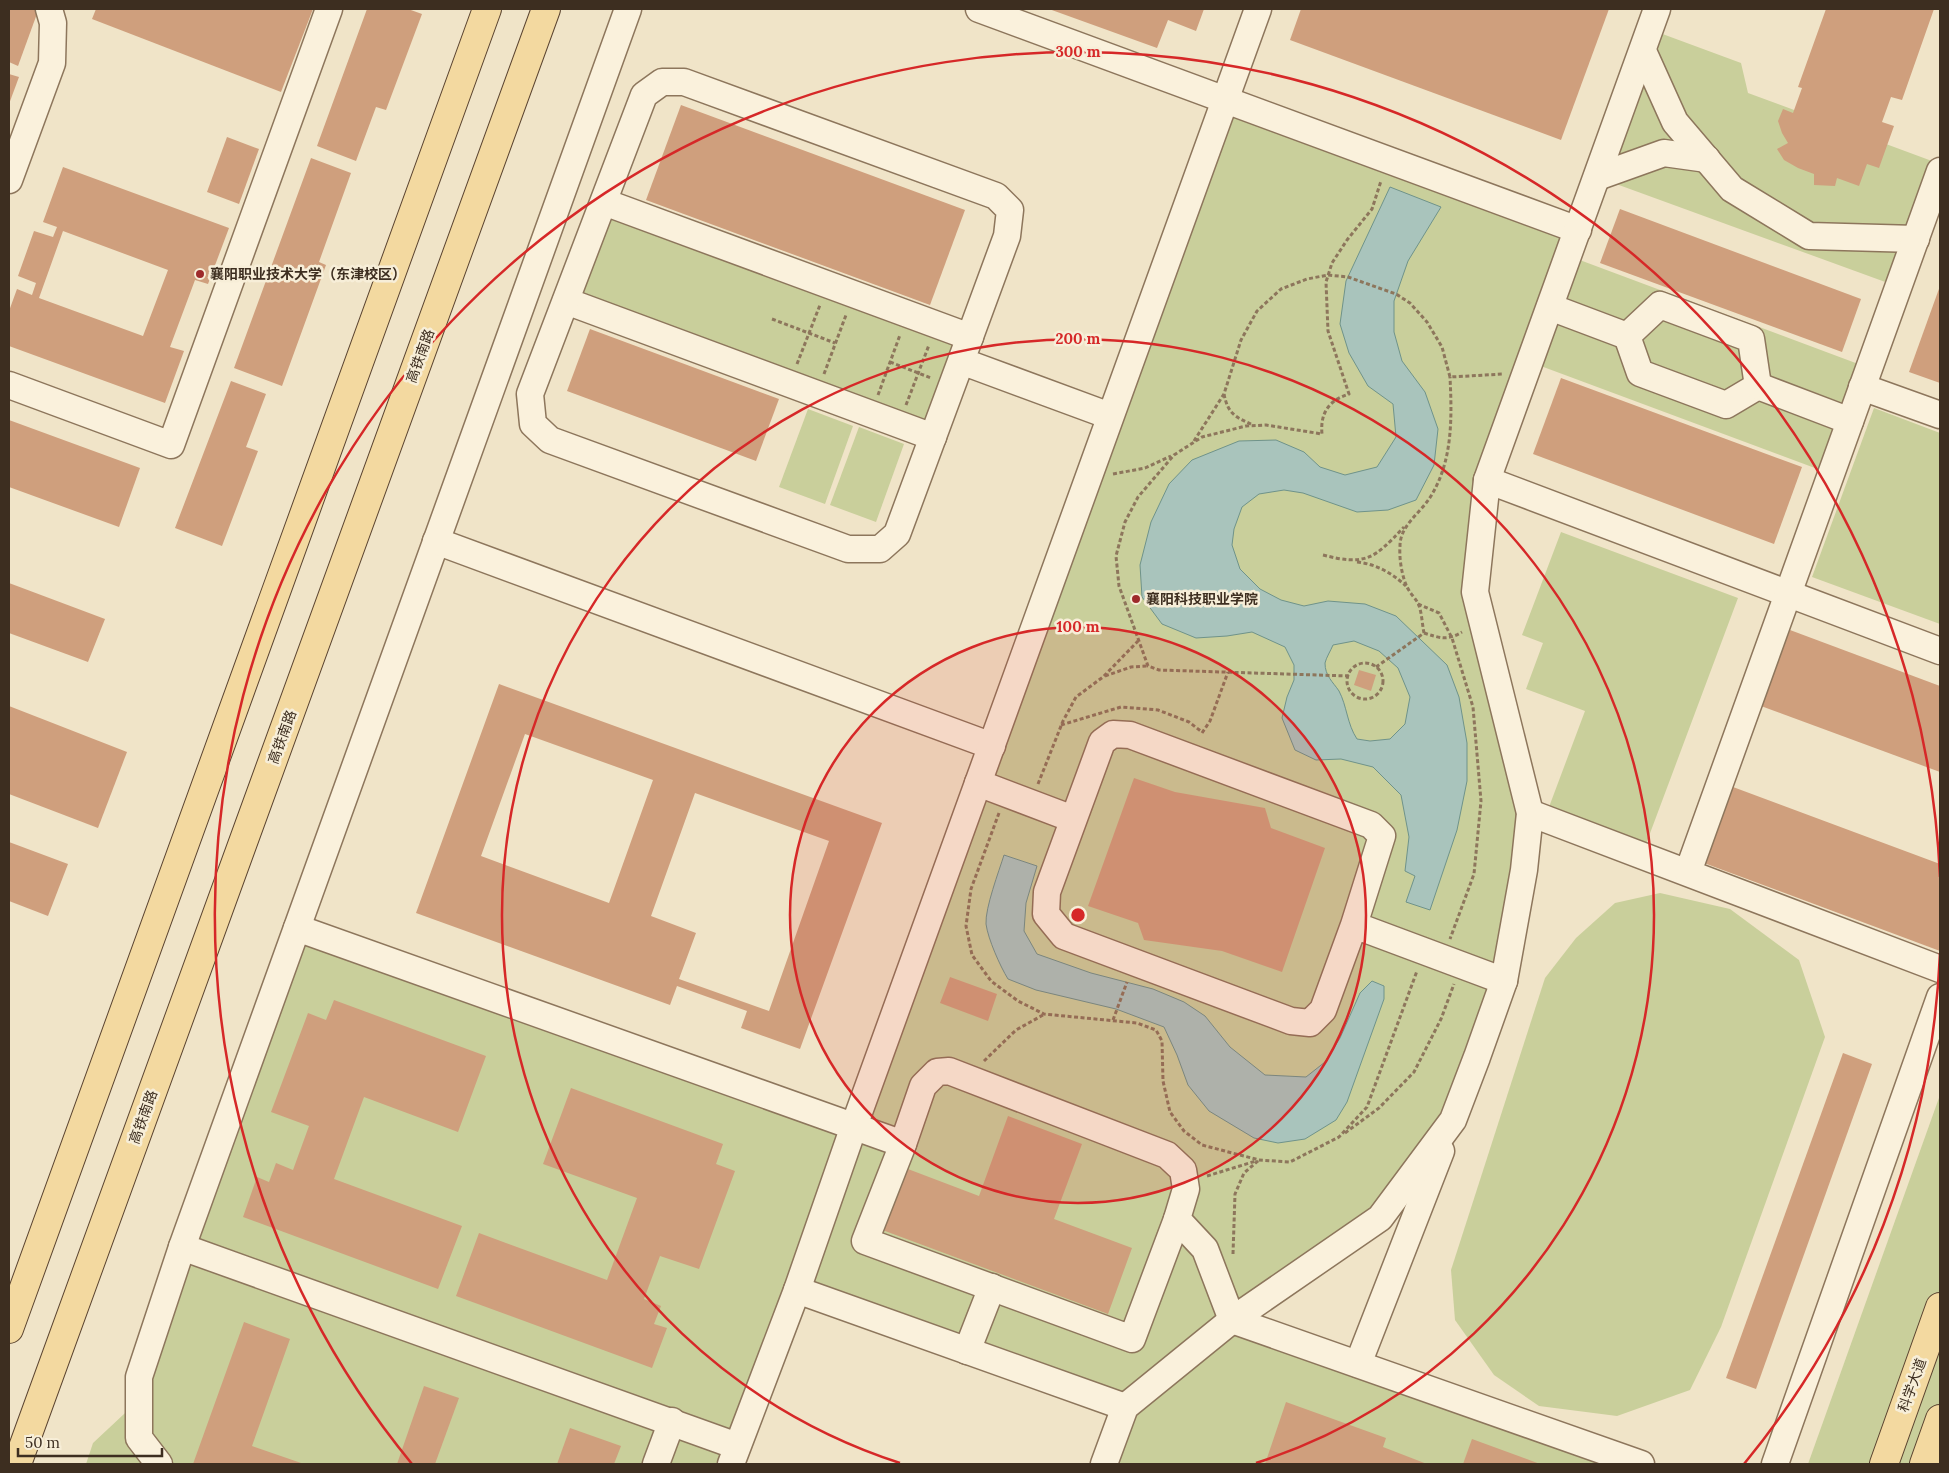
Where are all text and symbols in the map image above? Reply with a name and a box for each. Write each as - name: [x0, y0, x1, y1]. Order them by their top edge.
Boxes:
- text: 300 m: [1055, 42, 1101, 61]
- place label: 襄阳职业技术大学（东津校区）: [210, 265, 406, 283]
- marker: 襄阳职业技术大学（东津校区）: [194, 268, 206, 280]
- street label: 高铁南路: [402, 327, 438, 385]
- text: 200 m: [1056, 329, 1101, 348]
- place label: 襄阳科技职业学院: [1146, 590, 1258, 608]
- marker: 襄阳科技职业学院: [1130, 593, 1142, 605]
- text: 100 m: [1057, 617, 1100, 636]
- street label: 高铁南路: [264, 708, 300, 766]
- centre of rings: [1069, 906, 1087, 924]
- street label: 高铁南路: [125, 1088, 161, 1146]
- street label: 科学大道: [1894, 1356, 1930, 1414]
- scale bar: [18, 1426, 161, 1458]
- text: 50 m: [25, 1433, 60, 1452]

